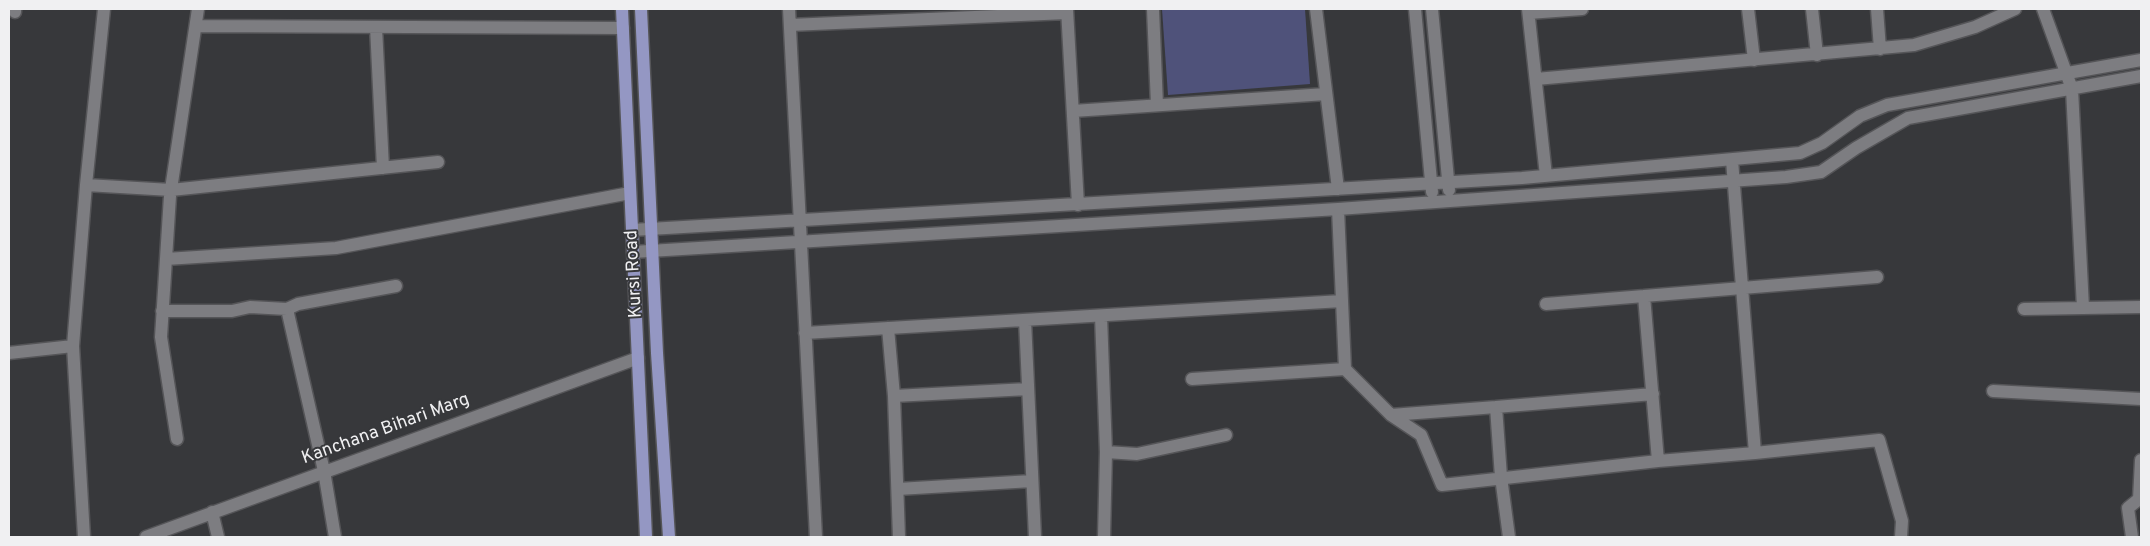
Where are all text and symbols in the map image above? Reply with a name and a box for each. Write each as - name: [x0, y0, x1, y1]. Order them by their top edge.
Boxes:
- street label: Kursi Road: [622, 230, 648, 318]
- street label: Kanchana Bihari Marg: [299, 390, 473, 470]

